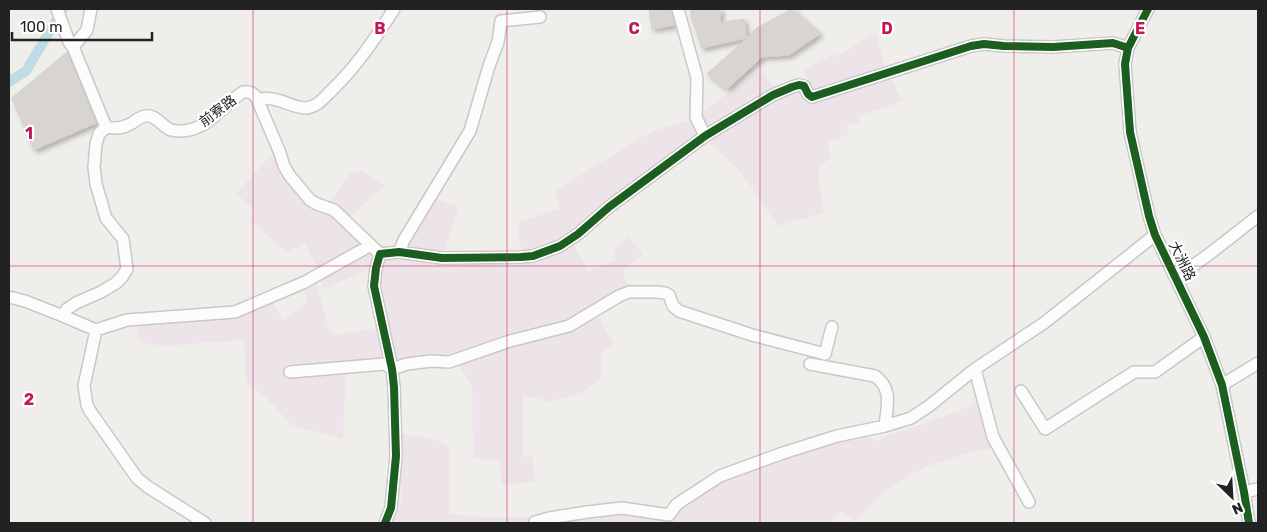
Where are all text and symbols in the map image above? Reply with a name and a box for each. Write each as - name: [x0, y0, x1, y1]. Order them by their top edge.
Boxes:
- scale bar: [12, 10, 152, 42]
- text: 100 m: [20, 18, 62, 36]
- text: B: [374, 19, 386, 38]
- text: C: [628, 19, 640, 38]
- text: D: [881, 19, 893, 38]
- text: E: [1135, 19, 1145, 38]
- street label: 前寮路: [196, 92, 240, 130]
- text: 1: [25, 124, 33, 143]
- street label: 大洲路: [1165, 238, 1199, 284]
- text: 2: [24, 390, 34, 409]
- north arrow: [1207, 472, 1257, 522]
- text: N: [1229, 498, 1245, 518]

